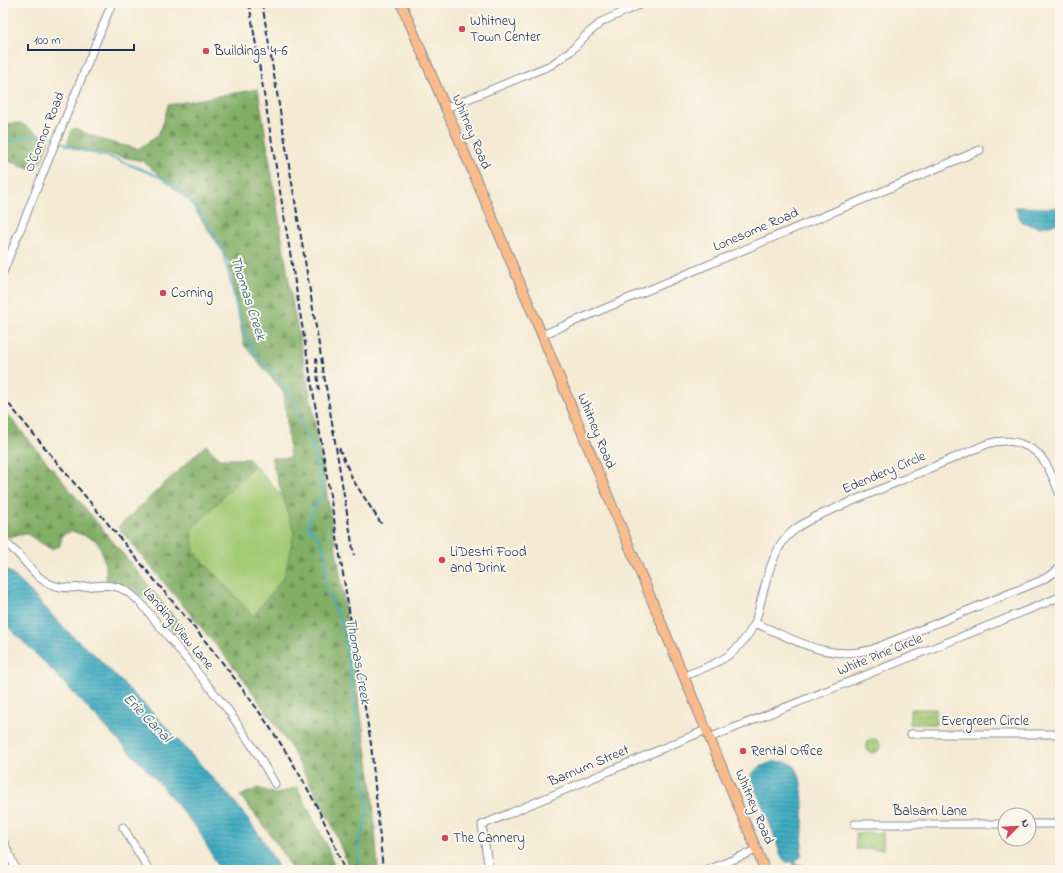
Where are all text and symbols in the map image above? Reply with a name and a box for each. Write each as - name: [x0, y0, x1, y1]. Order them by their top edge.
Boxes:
- place label: Whitney Town Center: [470, 11, 541, 48]
- marker: Whitney Town Center: [457, 24, 467, 34]
- scale bar: [28, 26, 134, 52]
- text: 100 m: [34, 32, 61, 50]
- place label: Buildings 4-6: [213, 41, 288, 63]
- marker: Buildings 4-6: [201, 46, 211, 56]
- street label: O'Connor Road: [19, 89, 71, 175]
- street label: Whitney Road: [445, 91, 496, 173]
- street label: Lonesome Road: [710, 202, 802, 257]
- water label: Thomas Creek: [224, 253, 272, 344]
- place label: Corning: [171, 283, 213, 305]
- marker: Corning: [158, 288, 168, 298]
- street label: Whitney Road: [570, 390, 621, 472]
- street label: Edendery Circle: [839, 446, 930, 501]
- place label: LiDestri Food and Drink: [450, 542, 527, 579]
- marker: LiDestri Food and Drink: [437, 555, 447, 565]
- street label: Landing View Lane: [137, 583, 219, 676]
- water label: Thomas Creek: [340, 616, 377, 707]
- street label: White Pine Circle: [834, 628, 926, 682]
- water label: Erie Canal: [118, 688, 178, 749]
- street label: Evergreen Circle: [941, 711, 1030, 733]
- street label: Barnum Street: [544, 739, 633, 793]
- place label: Rental Office: [751, 741, 823, 762]
- marker: Rental Office: [738, 746, 748, 756]
- street label: Whitney Road: [728, 766, 779, 848]
- street label: Balsam Lane: [892, 801, 968, 822]
- north arrow: [997, 807, 1037, 847]
- text: N: [1016, 817, 1034, 830]
- place label: The Cannery: [453, 828, 525, 850]
- marker: The Cannery: [440, 833, 450, 843]

